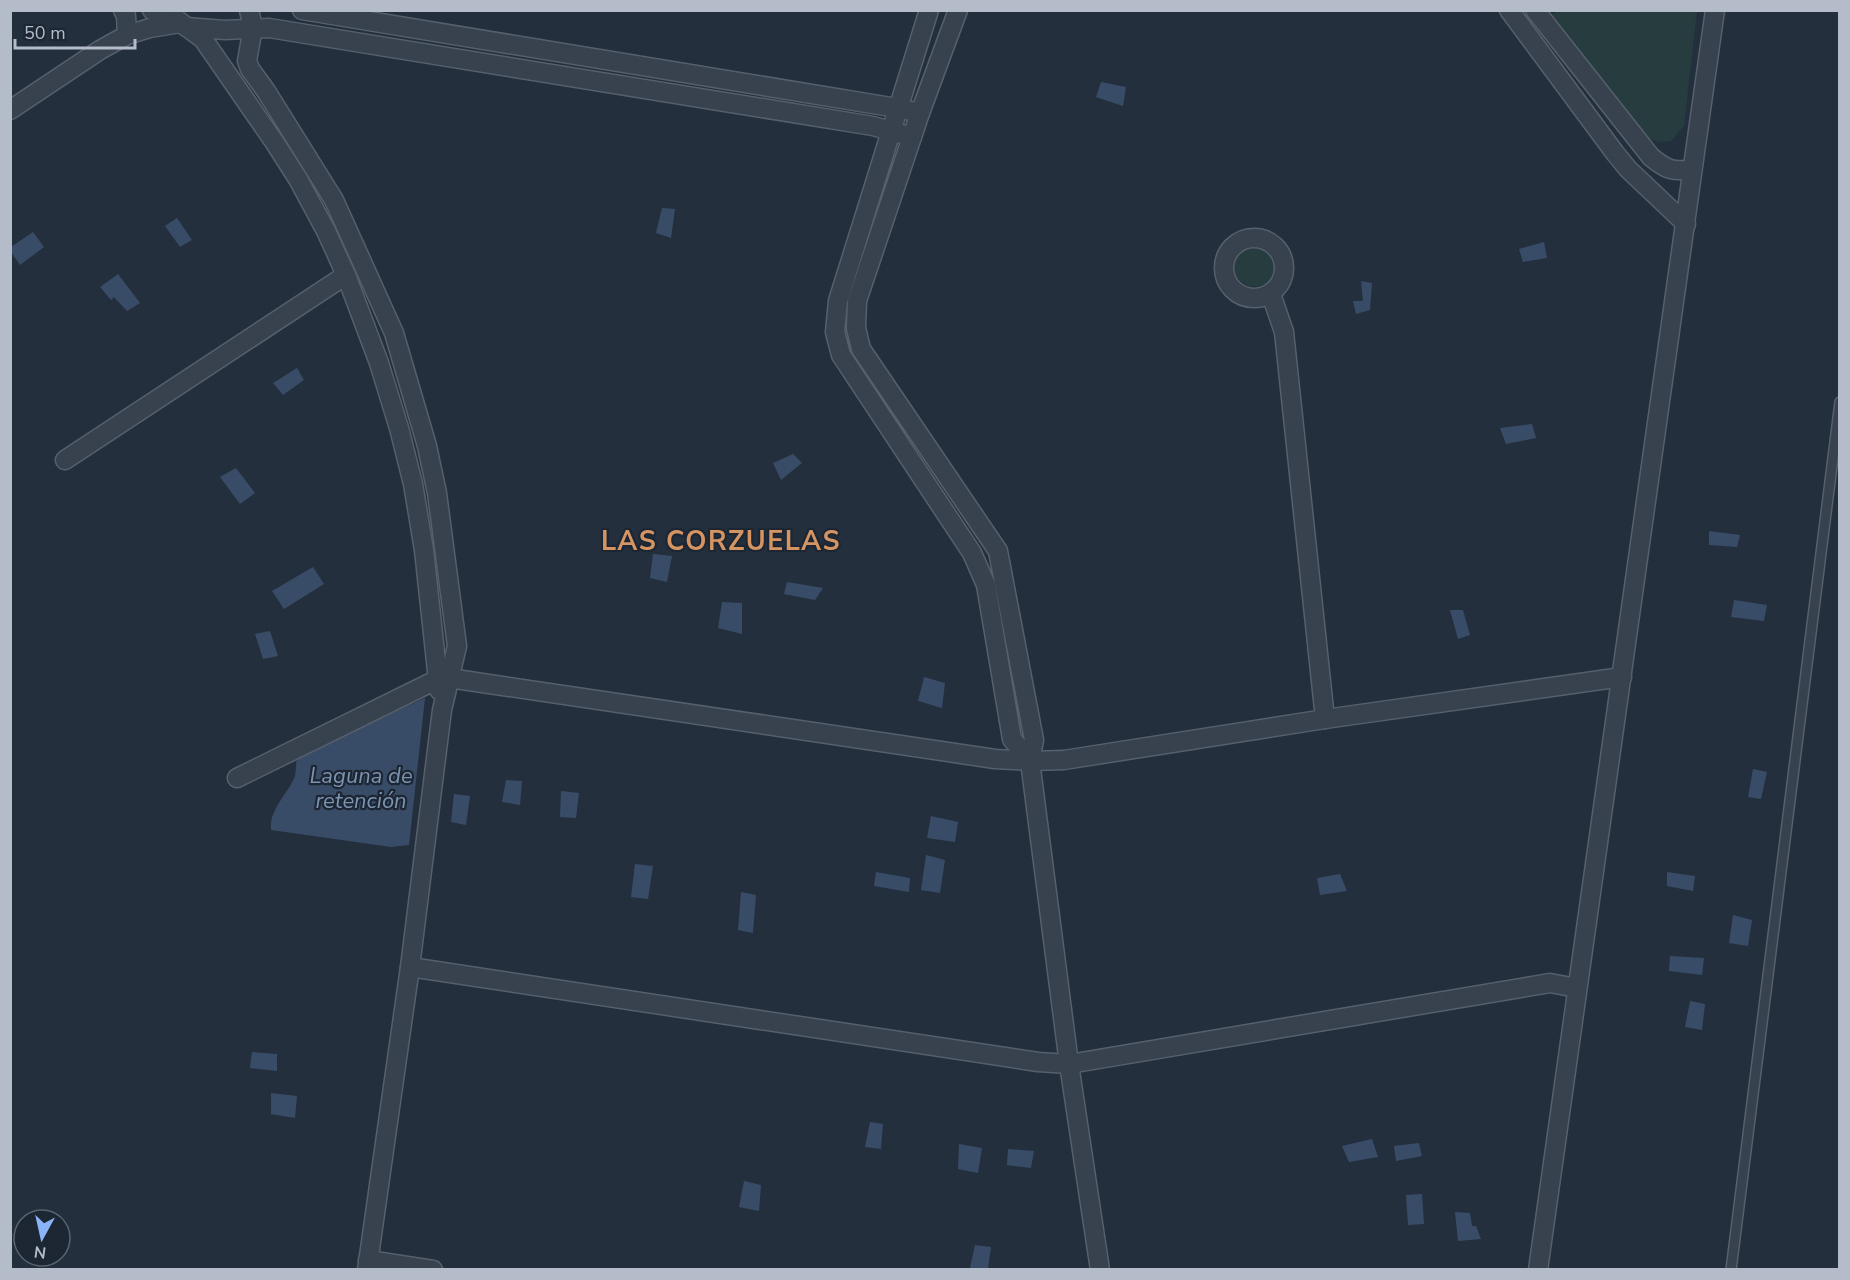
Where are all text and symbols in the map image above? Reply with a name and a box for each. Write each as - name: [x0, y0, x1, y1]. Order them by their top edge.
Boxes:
- scale bar: [15, 12, 135, 50]
- text: 50 m: [24, 21, 66, 45]
- district label: LAS CORZUELAS: [601, 523, 841, 560]
- water label: Laguna de retención: [309, 761, 413, 816]
- north arrow: [12, 1208, 72, 1268]
- text: N: [33, 1240, 48, 1264]

